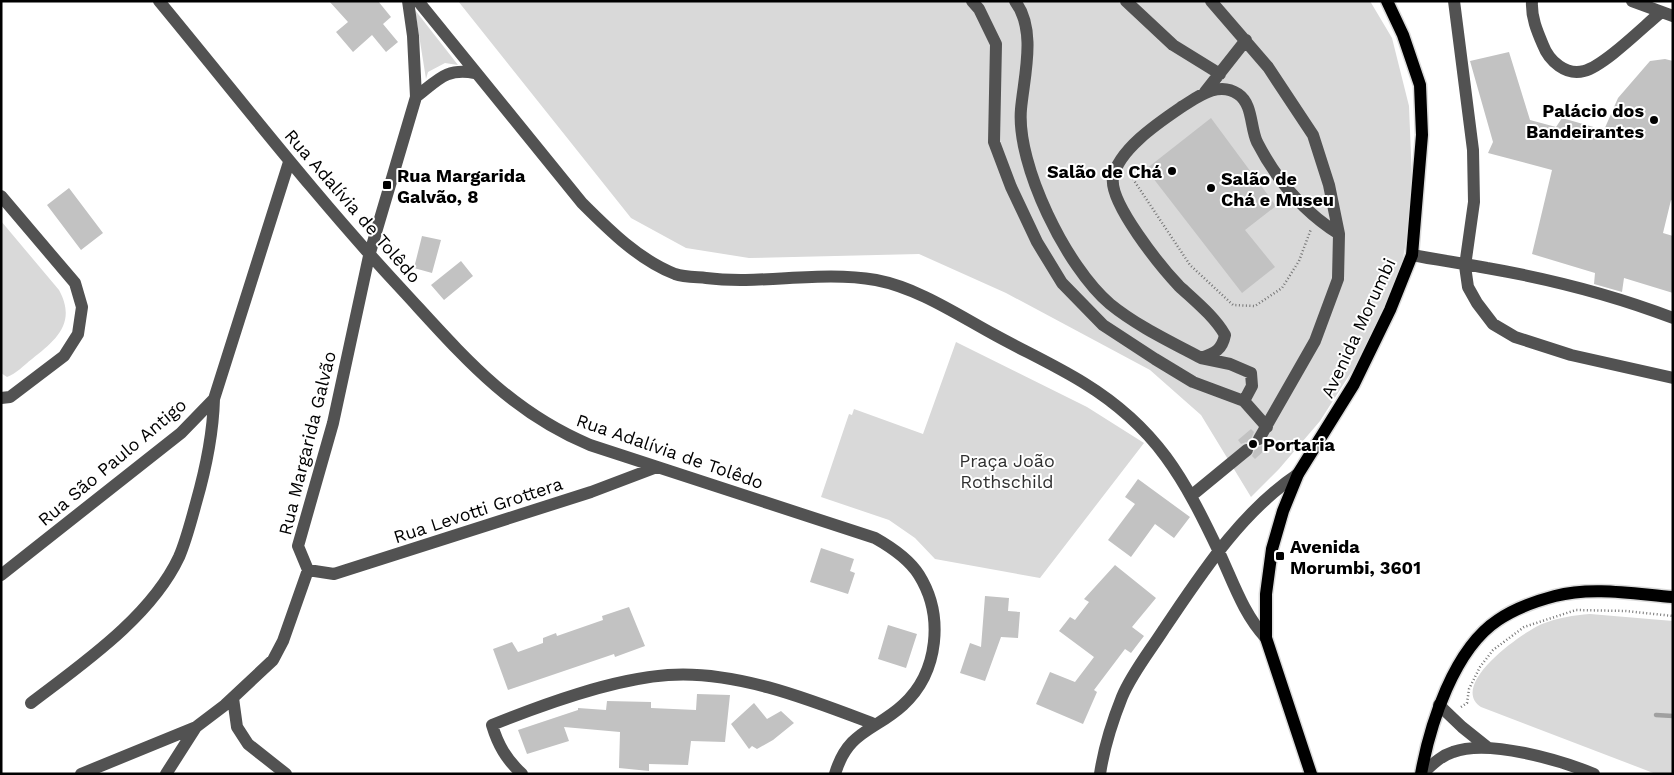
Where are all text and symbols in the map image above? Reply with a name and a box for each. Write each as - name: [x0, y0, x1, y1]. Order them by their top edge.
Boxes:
- place label: Palácio dos Bandeirantes: [1526, 100, 1644, 142]
- marker: Palácio dos Bandeirantes: [1648, 114, 1660, 126]
- street label: Rua Adalívia de Tolêdo: [281, 125, 425, 287]
- place label: Salão de Chá: [1047, 161, 1163, 182]
- place label: Rua Margarida Galvão, 8: [397, 165, 526, 207]
- marker: Salão de Chá: [1166, 165, 1178, 177]
- place label: Salão de Chá e Museu: [1221, 168, 1334, 210]
- marker: Rua Margarida Galvão, 8: [381, 179, 393, 191]
- marker: Salão de Chá e Museu: [1205, 182, 1217, 194]
- street label: Avenida Morumbi: [1316, 255, 1400, 401]
- street label: Rua Margarida Galvão: [274, 349, 340, 537]
- street label: Rua São Paulo Antigo: [34, 394, 190, 530]
- street label: Rua Adalívia de Tolêdo: [574, 409, 766, 493]
- place label: Portaria: [1263, 434, 1335, 455]
- marker: Portaria: [1247, 438, 1259, 450]
- park label: Praça João Rothschild: [959, 450, 1055, 492]
- street label: Rua Levotti Grottera: [391, 473, 565, 547]
- place label: Avenida Morumbi, 3601: [1290, 536, 1421, 578]
- marker: Avenida Morumbi, 3601: [1274, 550, 1286, 562]

